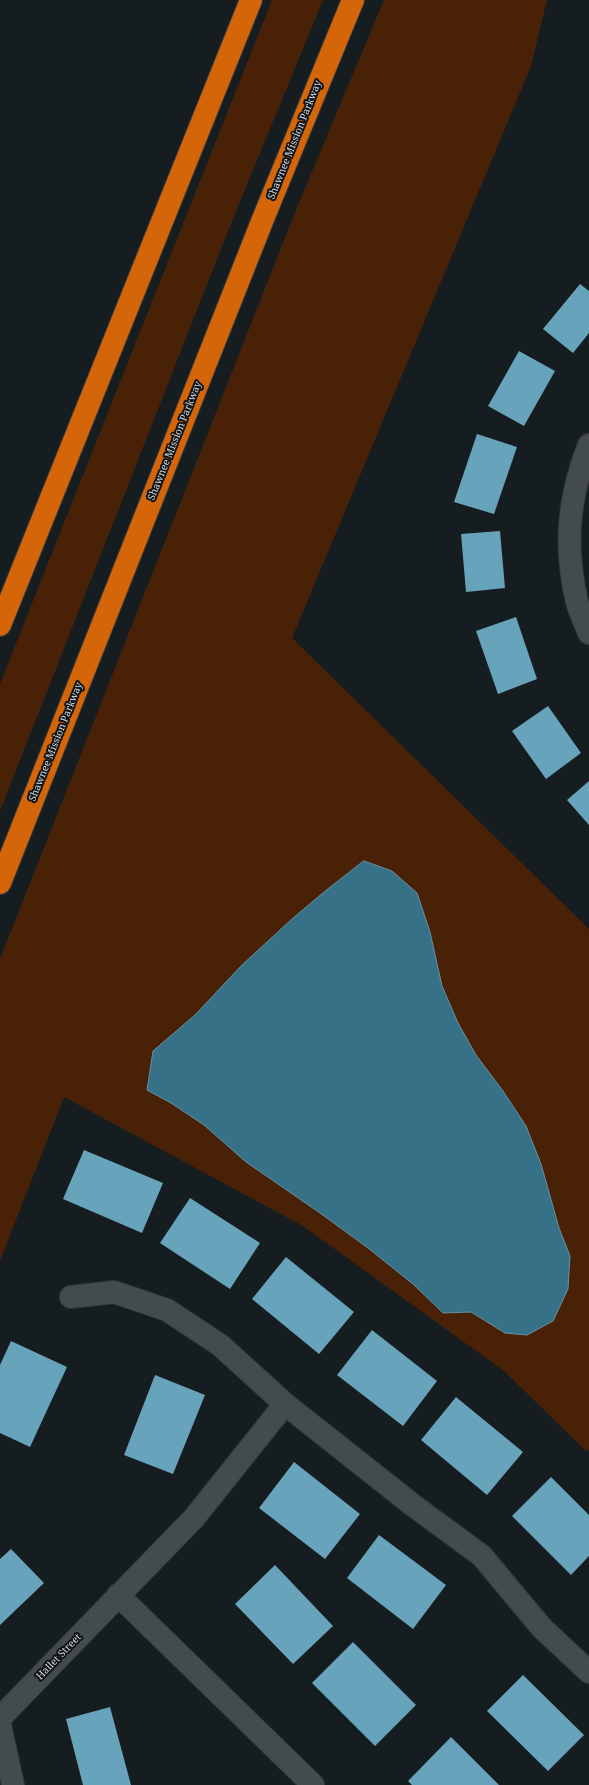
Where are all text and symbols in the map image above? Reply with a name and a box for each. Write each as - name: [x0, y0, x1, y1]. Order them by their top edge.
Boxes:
- street label: Shawnee Mission Parkway: [266, 79, 324, 201]
- street label: Shawnee Mission Parkway: [146, 380, 204, 502]
- street label: Shawnee Mission Parkway: [27, 681, 85, 803]
- street label: Hallet Street: [34, 1632, 84, 1682]

